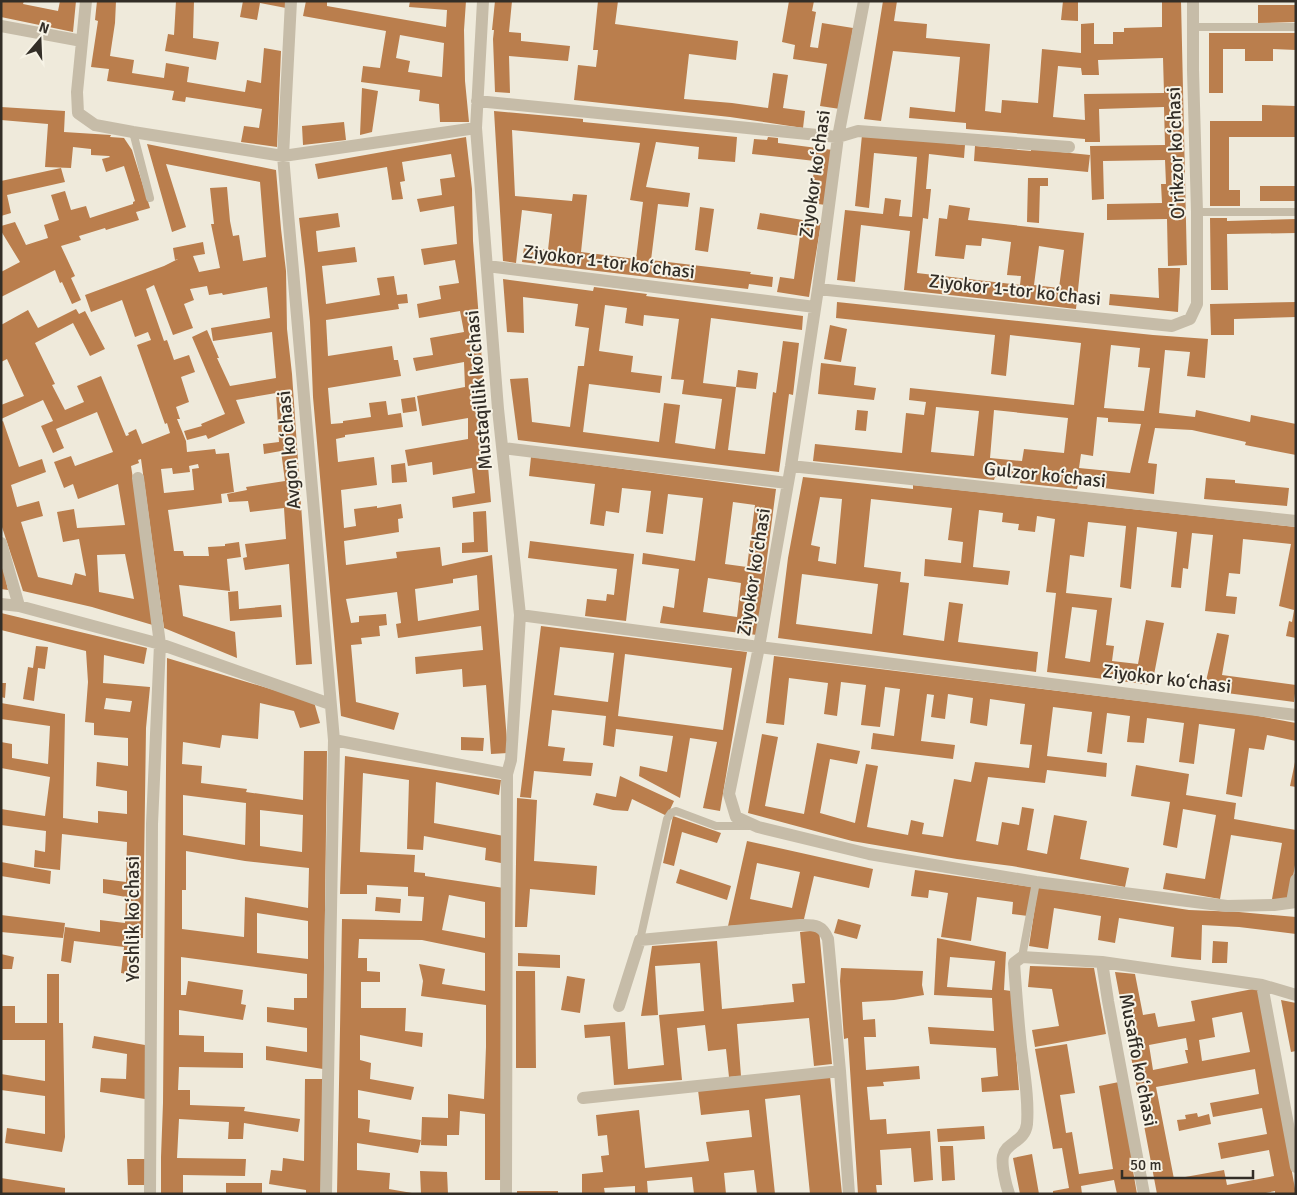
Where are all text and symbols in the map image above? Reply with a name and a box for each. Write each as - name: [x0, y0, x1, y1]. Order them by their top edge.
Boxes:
- north arrow: [15, 15, 65, 65]
- text: N: [37, 19, 51, 38]
- street label: O'rikzor koʻchasi: [1162, 86, 1190, 220]
- street label: Ziyokor koʻchasi: [794, 108, 836, 240]
- street label: Ziyokor 1-tor koʻchasi: [522, 240, 696, 284]
- street label: Ziyokor 1-tor koʻchasi: [928, 269, 1102, 311]
- street label: Mustaqillik koʻchasi: [460, 309, 498, 471]
- street label: Avgon koʻchasi: [272, 390, 306, 510]
- street label: Gulzor koʻchasi: [983, 457, 1107, 493]
- street label: Ziyokor koʻchasi: [732, 506, 776, 638]
- street label: Ziyokor koʻchasi: [1101, 659, 1233, 699]
- street label: Yoshlik koʻchasi: [121, 856, 145, 982]
- street label: Musaffo koʻchasi: [1113, 992, 1163, 1128]
- scale bar: [1122, 1148, 1253, 1180]
- text: 50 m: [1130, 1156, 1161, 1174]

